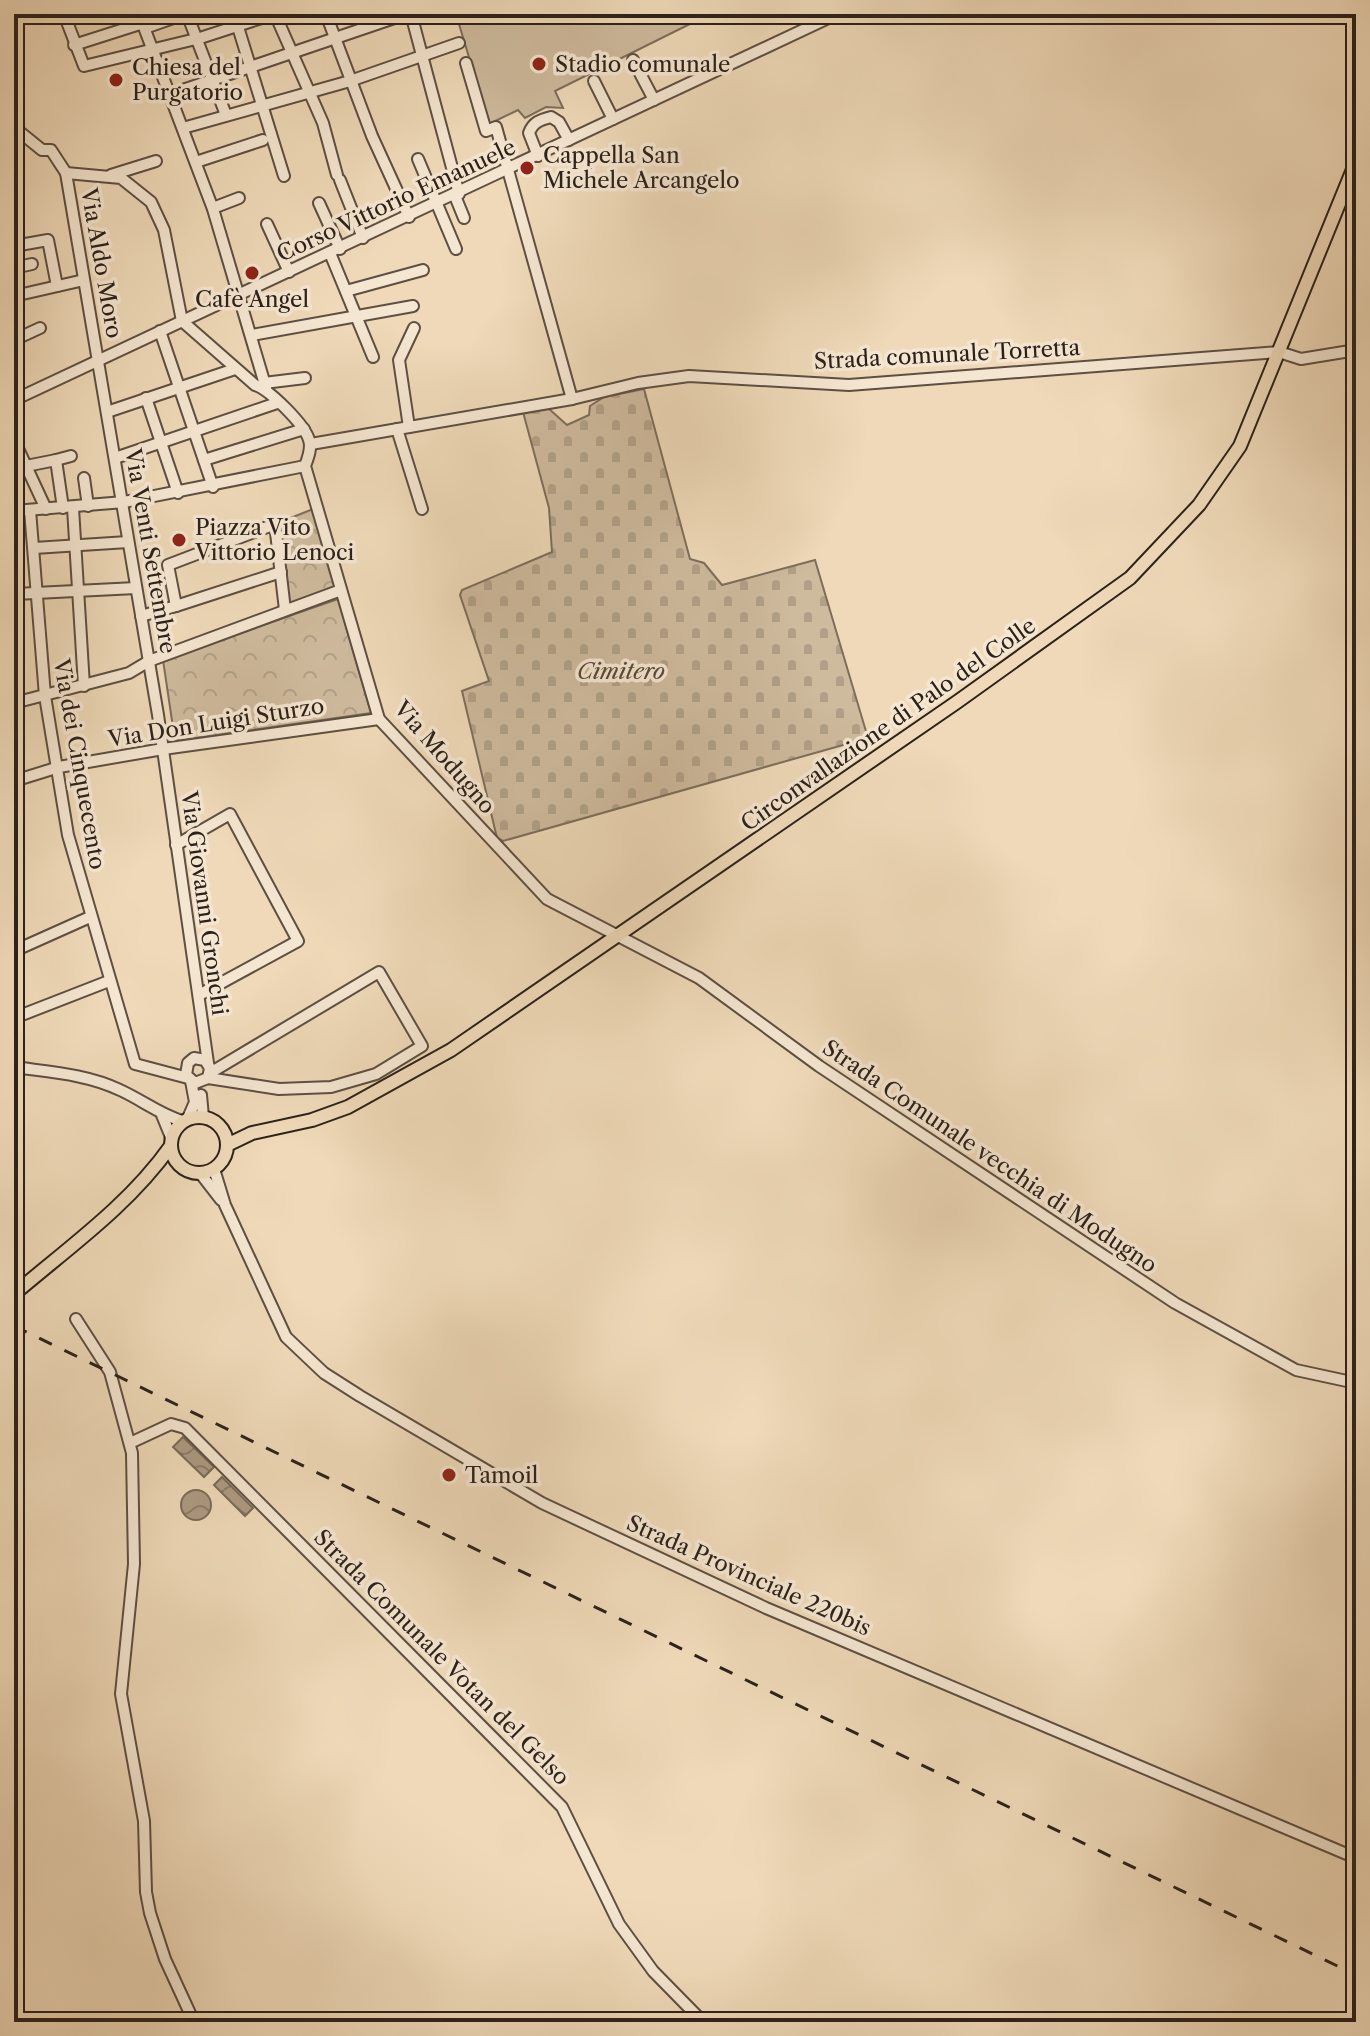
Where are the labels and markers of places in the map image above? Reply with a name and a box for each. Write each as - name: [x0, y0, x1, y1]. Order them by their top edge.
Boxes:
- place label: Stadio comunale: [555, 51, 730, 78]
- place label: Chiesa del Purgatorio: [132, 54, 243, 106]
- marker: Stadio comunale: [530, 55, 548, 73]
- marker: Chiesa del Purgatorio: [107, 71, 125, 89]
- place label: Cappella San Michele Arcangelo: [543, 142, 739, 194]
- marker: Cappella San Michele Arcangelo: [518, 159, 536, 177]
- marker: Cafè Angel: [243, 264, 261, 282]
- place label: Cafè Angel: [195, 286, 309, 313]
- place label: Piazza Vito Vittorio Lenoci: [194, 514, 354, 566]
- marker: Piazza Vito Vittorio Lenoci: [170, 531, 188, 549]
- place label: Tamoil: [465, 1462, 539, 1489]
- marker: Tamoil: [440, 1466, 458, 1484]

